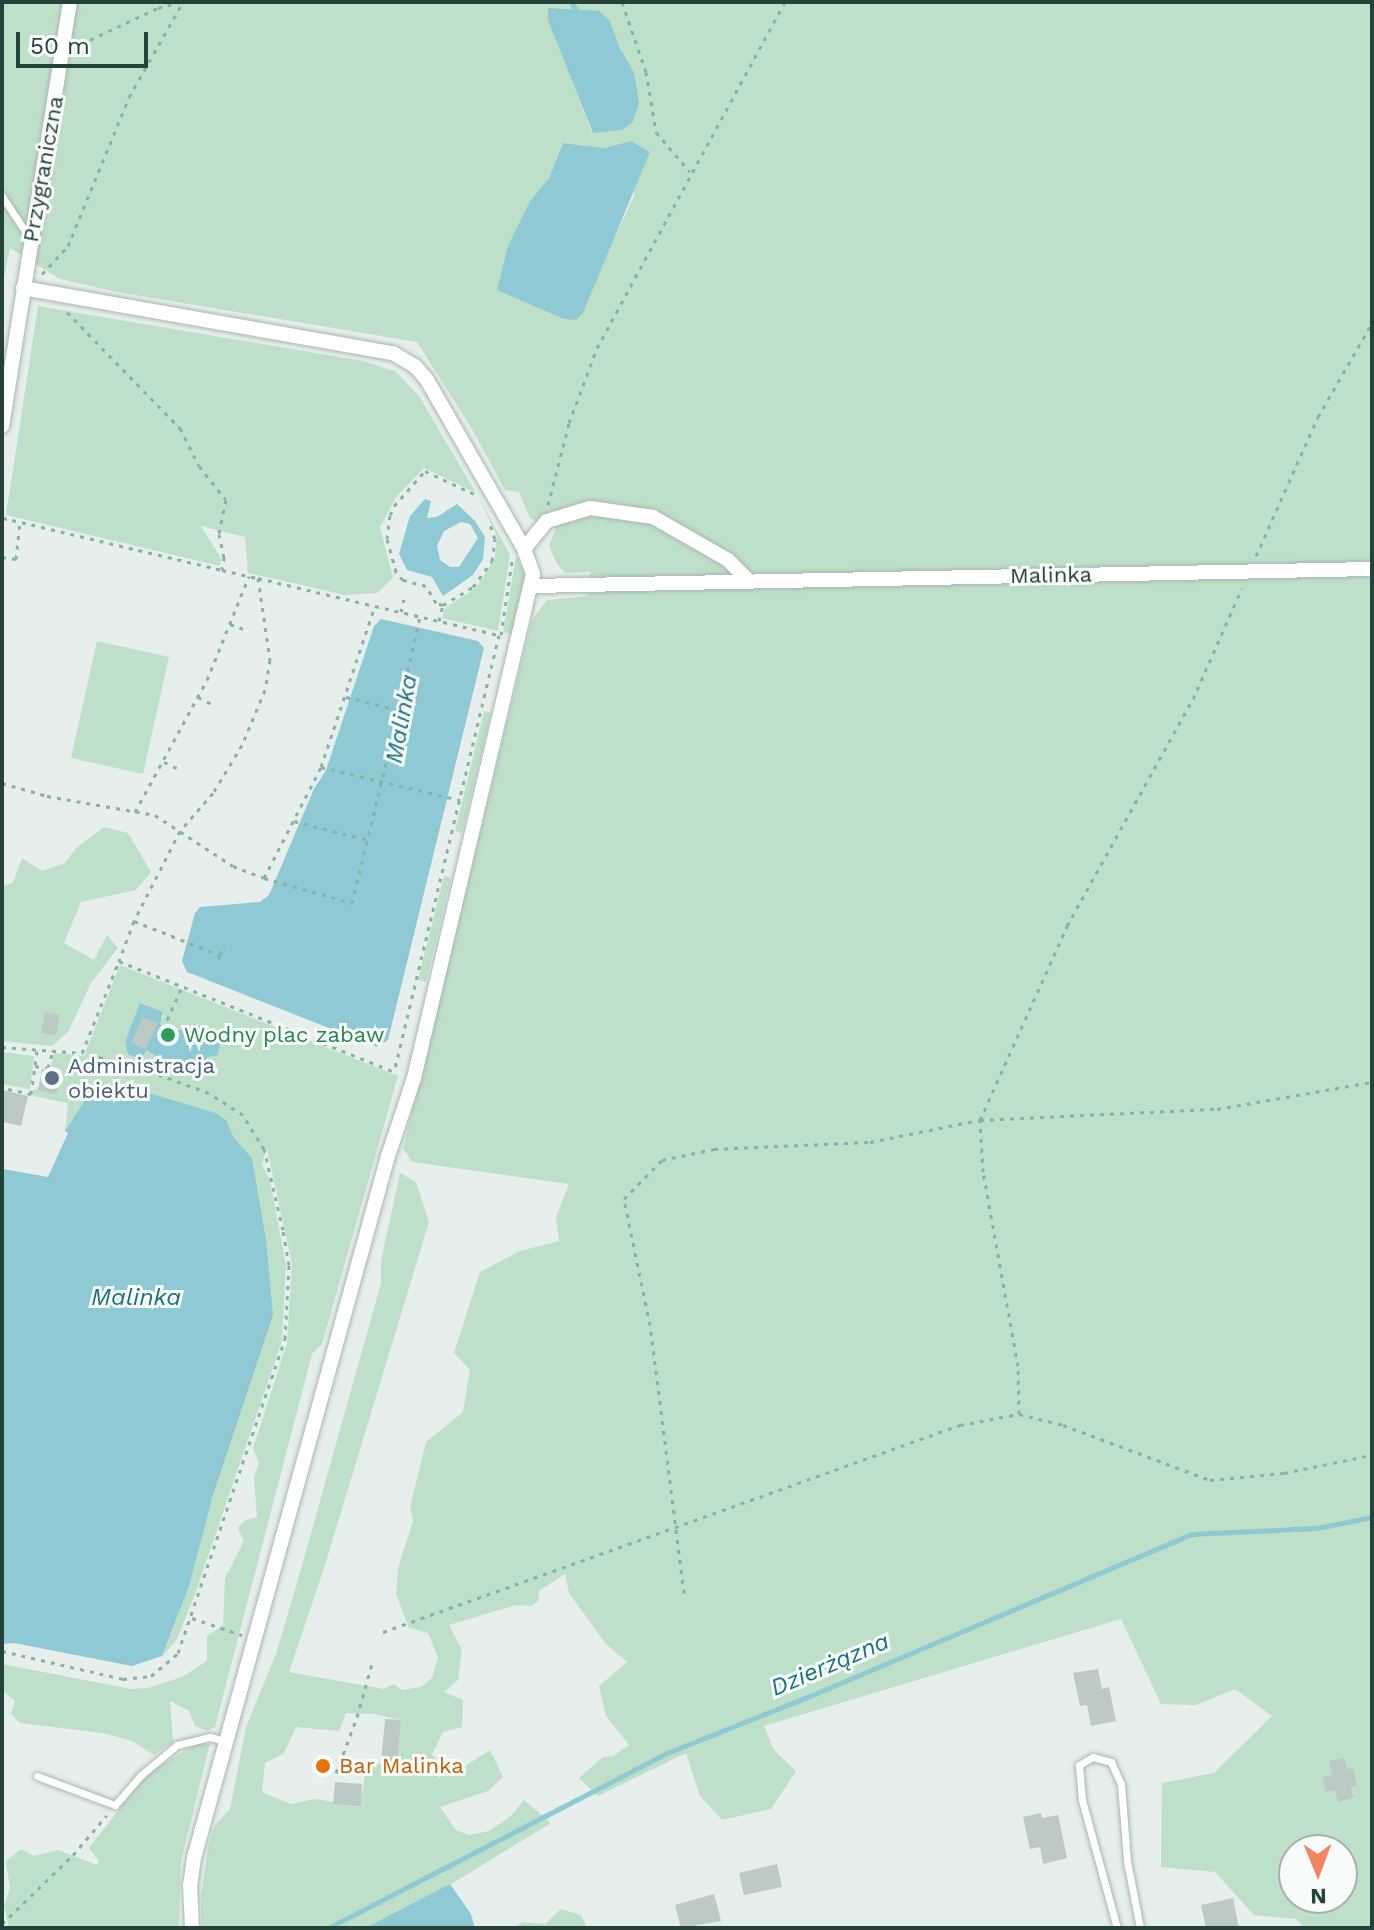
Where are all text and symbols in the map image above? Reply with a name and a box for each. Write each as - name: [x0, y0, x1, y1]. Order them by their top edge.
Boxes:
- scale bar: [20, 16, 152, 66]
- text: 50 m: [30, 32, 90, 60]
- street label: Przygraniczna: [17, 94, 69, 244]
- street label: Malinka: [1010, 561, 1092, 589]
- water label: Malinka: [380, 672, 424, 766]
- place label: Wodny plac zabaw: [184, 1022, 385, 1048]
- marker: Wodny plac zabaw: [159, 1026, 177, 1044]
- place label: Administracja obiektu: [68, 1052, 215, 1104]
- marker: Administracja obiektu: [43, 1069, 61, 1087]
- water label: Malinka: [91, 1284, 181, 1312]
- water label: Dzierżązna: [766, 1627, 894, 1703]
- place label: Bar Malinka: [339, 1753, 464, 1779]
- marker: Bar Malinka: [314, 1757, 332, 1775]
- north arrow: [1278, 1834, 1358, 1914]
- text: N: [1310, 1884, 1327, 1909]

